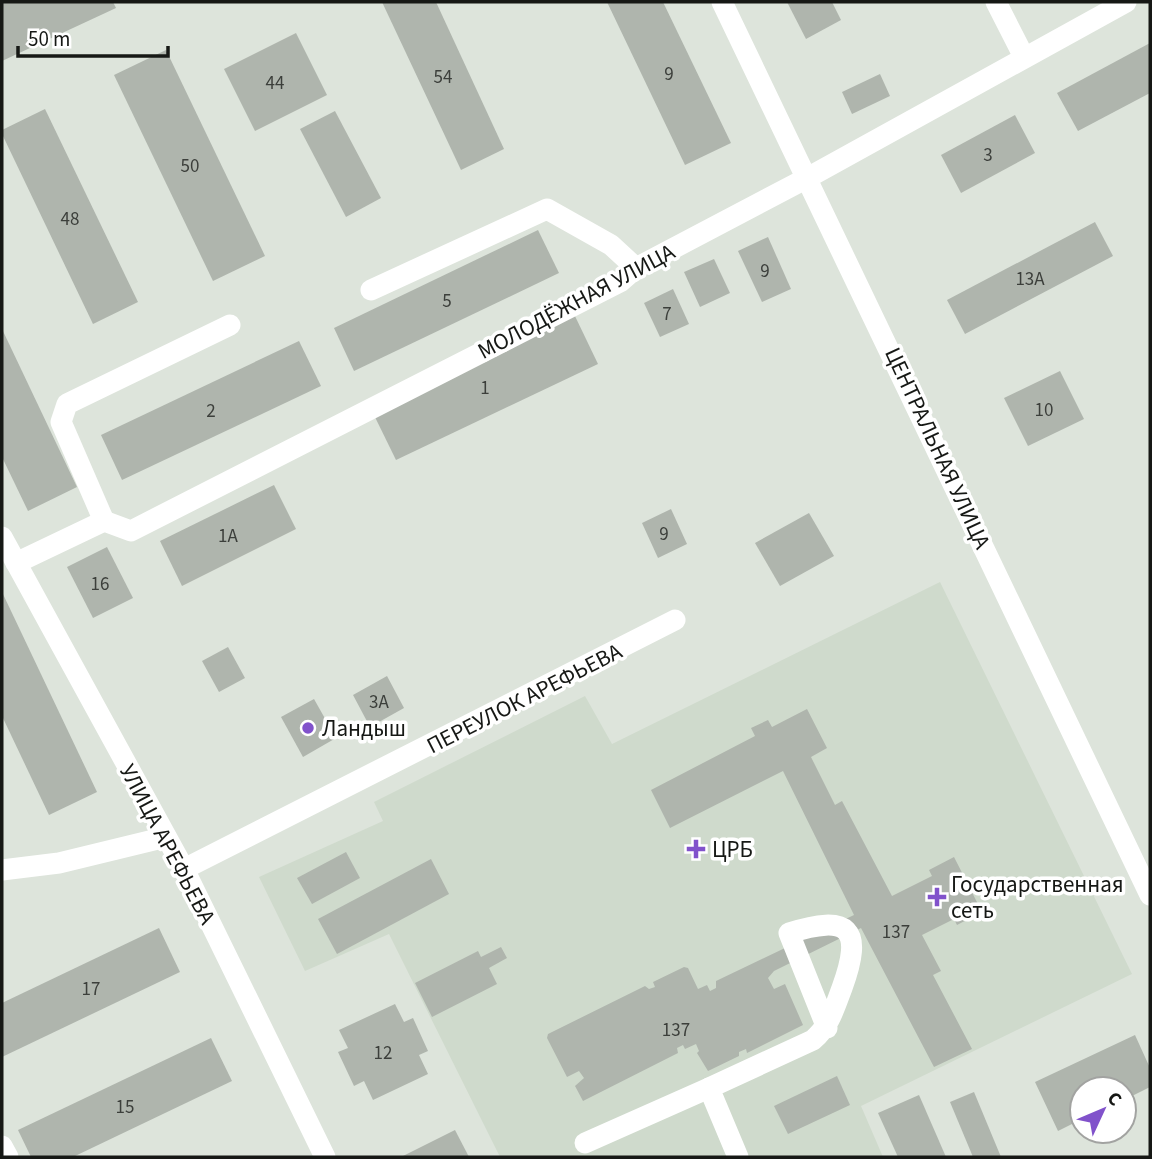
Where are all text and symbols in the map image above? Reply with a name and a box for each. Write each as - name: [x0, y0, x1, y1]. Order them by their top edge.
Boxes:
- scale bar: [18, 14, 168, 58]
- text: 50 m: [28, 24, 70, 54]
- house number: 9: [664, 61, 674, 88]
- house number: 54: [434, 64, 452, 91]
- house number: 44: [266, 70, 284, 97]
- house number: 3: [983, 142, 993, 169]
- house number: 50: [181, 153, 199, 180]
- house number: 48: [61, 206, 79, 233]
- street label: МОЛОДЁЖНАЯ УЛИЦА: [472, 235, 681, 367]
- house number: 9: [760, 258, 770, 285]
- house number: 13А: [1015, 266, 1045, 293]
- house number: 5: [442, 288, 452, 315]
- house number: 7: [662, 301, 672, 328]
- street label: ЦЕНТРАЛЬНАЯ УЛИЦА: [876, 342, 999, 555]
- house number: 1: [480, 375, 490, 402]
- house number: 10: [1035, 397, 1053, 424]
- house number: 2: [206, 398, 216, 425]
- house number: 9: [659, 521, 669, 548]
- house number: 1А: [218, 523, 239, 550]
- house number: 16: [91, 571, 109, 598]
- street label: ПЕРЕУЛОК АРЕФЬЕВА: [421, 635, 628, 762]
- house number: 3А: [369, 689, 390, 716]
- place label: Ландыш: [322, 712, 406, 745]
- marker: Ландыш: [300, 720, 316, 736]
- street label: УЛИЦА АРЕФЬЕВА: [111, 758, 224, 931]
- place label: ЦРБ: [712, 833, 753, 866]
- marker: ЦРБ: [686, 839, 706, 859]
- place label: Государственная сеть: [951, 868, 1124, 927]
- marker: Государственная сеть: [929, 889, 945, 905]
- house number: 137: [882, 919, 910, 946]
- house number: 17: [82, 976, 100, 1003]
- house number: 137: [662, 1017, 690, 1044]
- house number: 12: [374, 1040, 392, 1067]
- north arrow: [1068, 1075, 1138, 1145]
- text: С: [1101, 1086, 1128, 1113]
- house number: 15: [116, 1094, 134, 1121]

